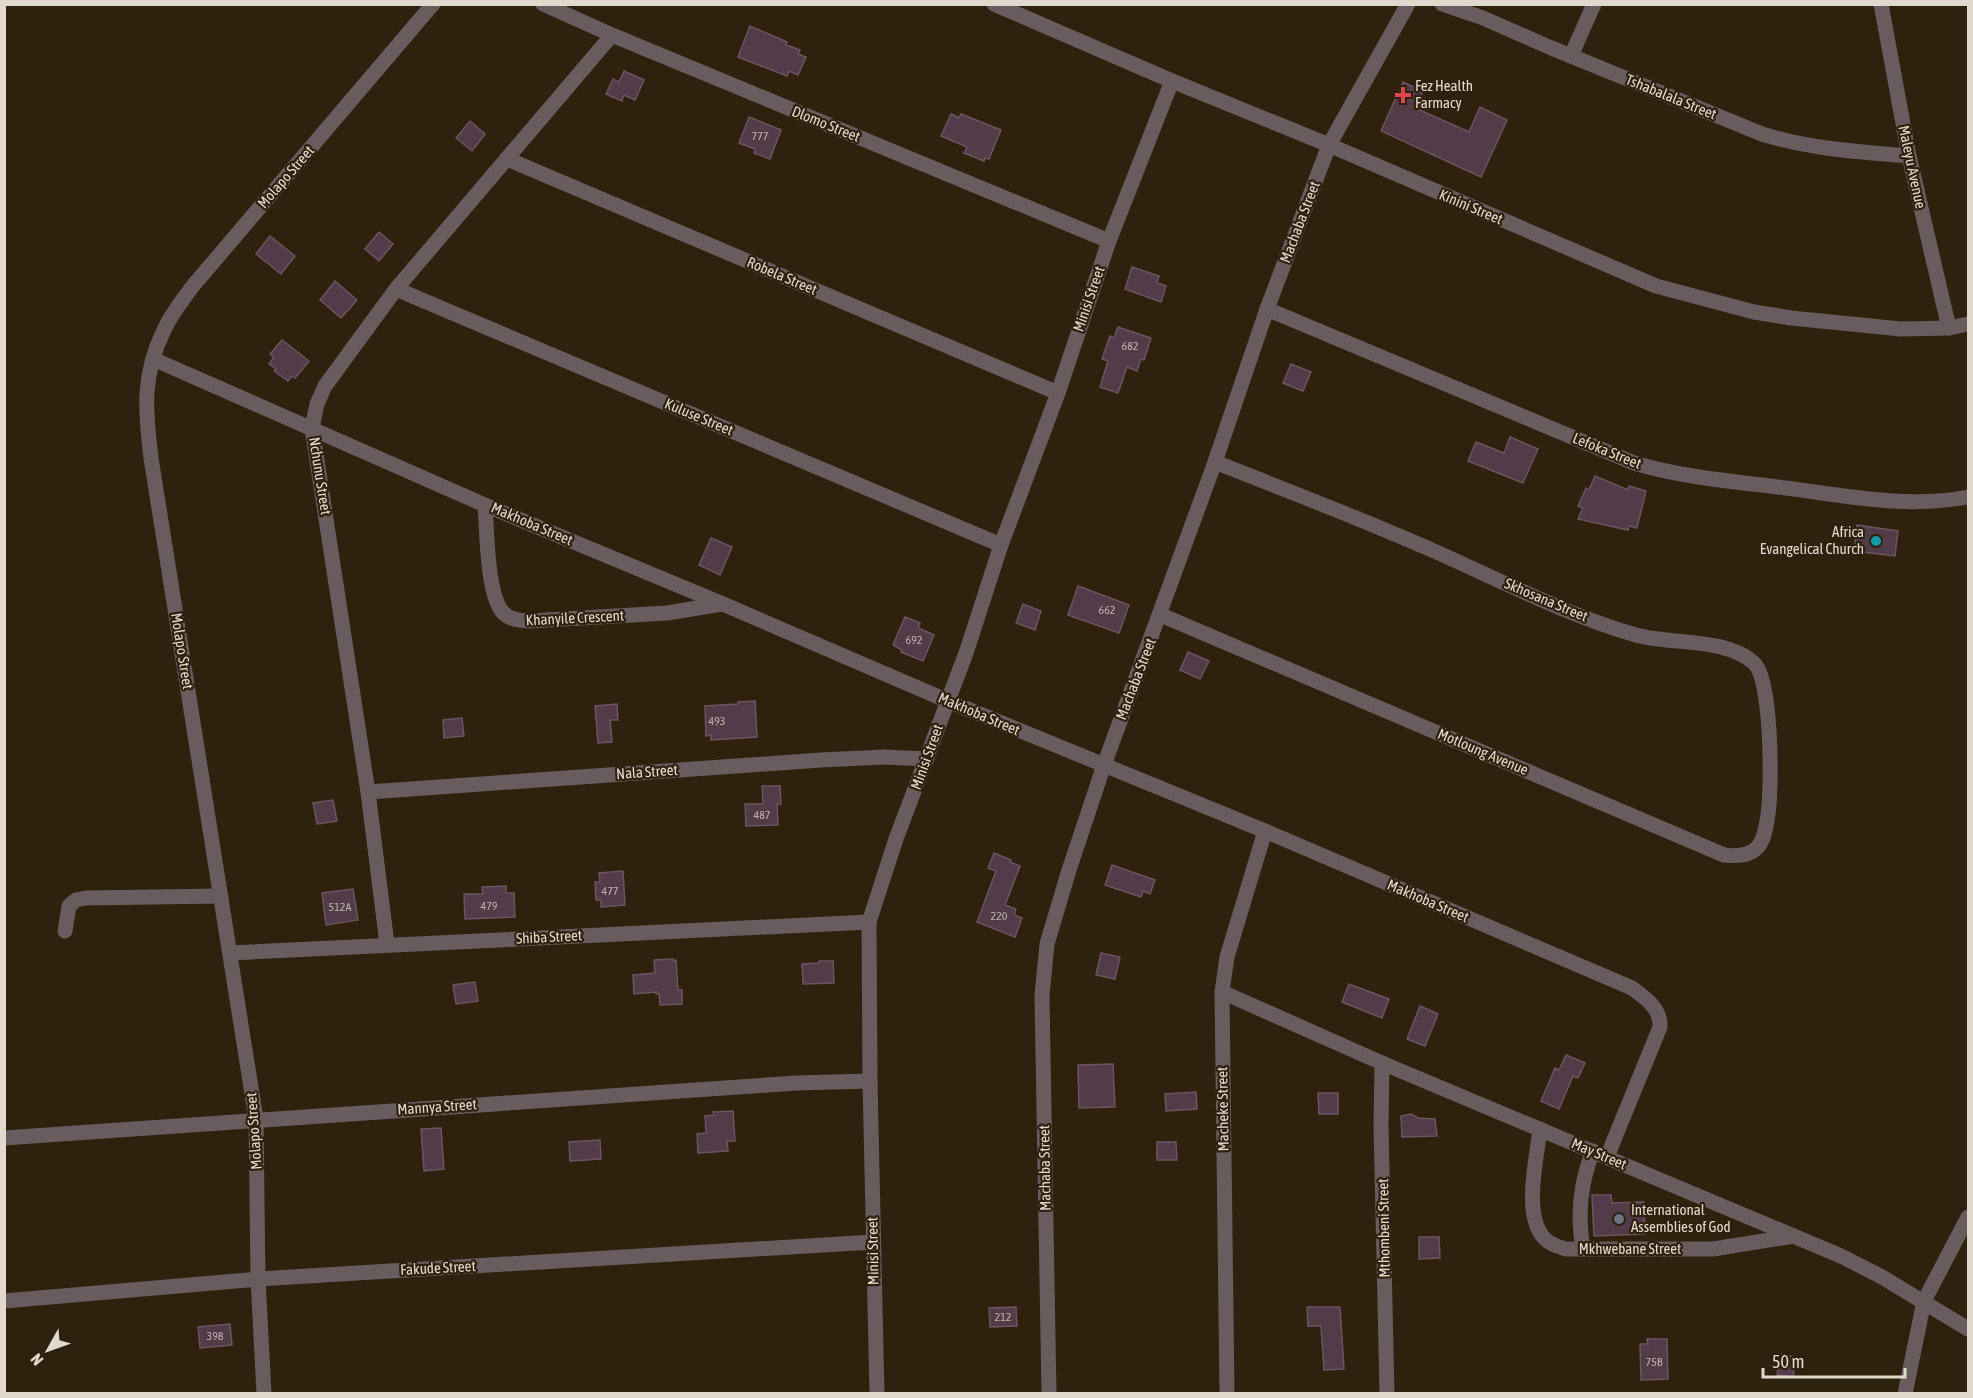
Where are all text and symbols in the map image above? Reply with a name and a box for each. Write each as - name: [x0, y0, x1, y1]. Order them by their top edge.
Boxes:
- street label: Tshabalala Street: [1623, 71, 1719, 122]
- place label: Fez Health Farmacy: [1415, 77, 1473, 111]
- marker: Fez Health Farmacy: [1396, 88, 1410, 102]
- street label: Dlomo Street: [790, 102, 863, 145]
- street label: Maleyu Avenue: [1895, 124, 1930, 210]
- house number: 777: [752, 129, 769, 143]
- street label: Molapo Street: [254, 142, 317, 211]
- street label: Machaba Street: [1276, 179, 1323, 265]
- street label: Kinini Street: [1437, 186, 1505, 227]
- street label: Robela Street: [745, 253, 820, 298]
- street label: Minisi Street: [1069, 264, 1108, 334]
- house number: 682: [1122, 339, 1138, 353]
- street label: Kuluse Street: [662, 395, 736, 439]
- street label: Lefoka Street: [1570, 429, 1644, 472]
- street label: Nchunu Street: [306, 436, 335, 516]
- street label: Makhoba Street: [489, 499, 576, 548]
- place label: Africa Evangelical Church: [1760, 523, 1864, 557]
- marker: Africa Evangelical Church: [1869, 534, 1883, 548]
- street label: Skhosana Street: [1502, 574, 1590, 625]
- house number: 662: [1099, 603, 1115, 617]
- street label: Khanyile Crescent: [525, 606, 625, 629]
- street label: Molapo Street: [168, 611, 197, 690]
- house number: 692: [906, 633, 922, 647]
- street label: Machaba Street: [1112, 636, 1159, 722]
- street label: Makhoba Street: [936, 689, 1023, 738]
- house number: 493: [709, 714, 725, 728]
- street label: Minisi Street: [907, 722, 946, 792]
- street label: Motloung Avenue: [1435, 725, 1531, 778]
- street label: Nala Street: [616, 761, 678, 782]
- house number: 487: [754, 808, 771, 822]
- street label: Makhoba Street: [1385, 876, 1472, 925]
- house number: 477: [602, 884, 619, 898]
- house number: 479: [481, 899, 498, 913]
- house number: 512A: [329, 900, 352, 914]
- house number: 220: [991, 909, 1008, 923]
- street label: Shiba Street: [516, 926, 582, 947]
- street label: Macheke Street: [1213, 1066, 1232, 1152]
- street label: Molapo Street: [242, 1092, 265, 1170]
- street label: Mannya Street: [397, 1095, 477, 1118]
- street label: Machaba Street: [1035, 1125, 1054, 1211]
- street label: May Street: [1569, 1134, 1629, 1173]
- street label: Mthombeni Street: [1374, 1178, 1393, 1278]
- place label: International Assemblies of God: [1631, 1201, 1731, 1235]
- marker: International Assemblies of God: [1612, 1212, 1626, 1226]
- street label: Minisi Street: [863, 1217, 882, 1285]
- street label: Mkhwebane Street: [1579, 1240, 1681, 1257]
- street label: Fakude Street: [400, 1257, 476, 1278]
- house number: 212: [995, 1310, 1011, 1324]
- north arrow: [18, 1320, 78, 1380]
- house number: 398: [207, 1329, 224, 1343]
- scale bar: [1763, 1341, 1906, 1379]
- text: N: [27, 1350, 46, 1369]
- text: 50 m: [1772, 1351, 1804, 1372]
- house number: 75B: [1646, 1355, 1663, 1369]

